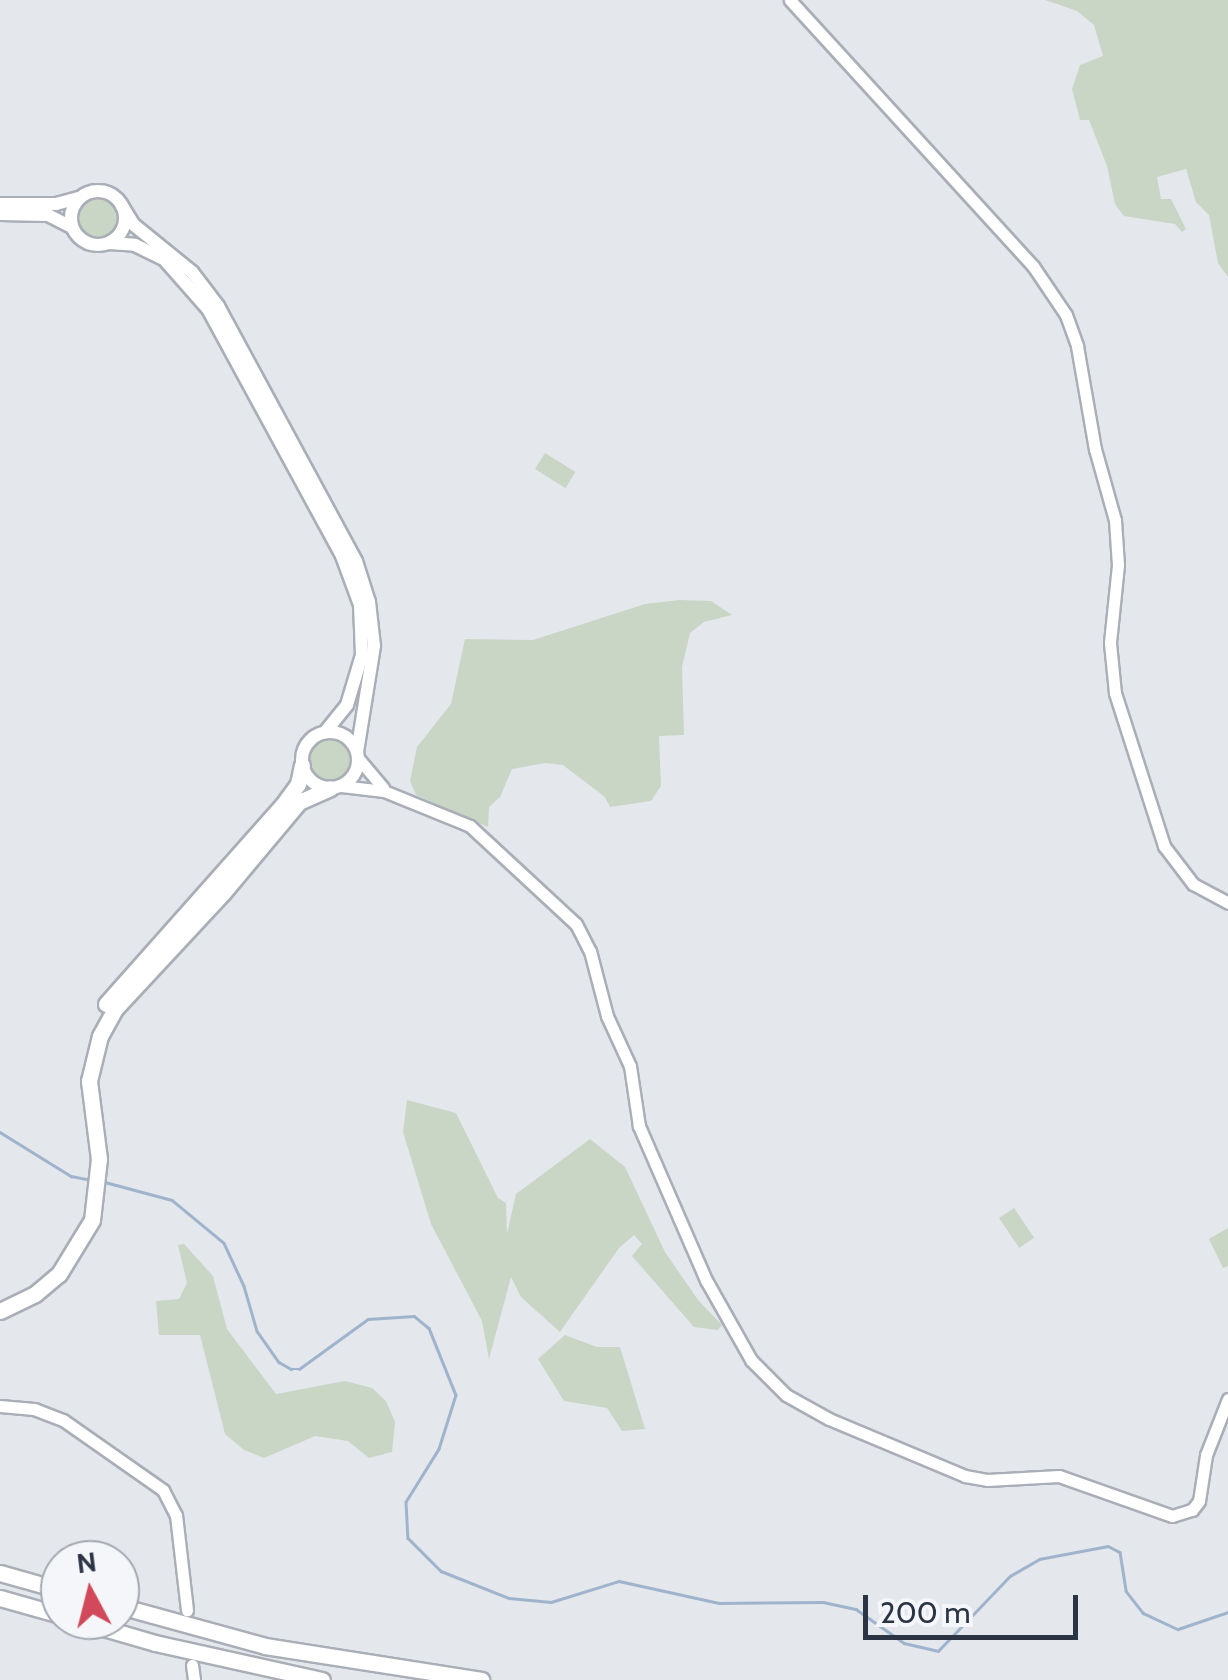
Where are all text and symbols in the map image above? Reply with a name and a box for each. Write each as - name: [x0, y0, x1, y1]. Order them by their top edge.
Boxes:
- north arrow: [40, 1540, 140, 1640]
- text: N: [75, 1544, 98, 1580]
- scale bar: [868, 1575, 1083, 1637]
- text: 200 m: [880, 1594, 971, 1631]

